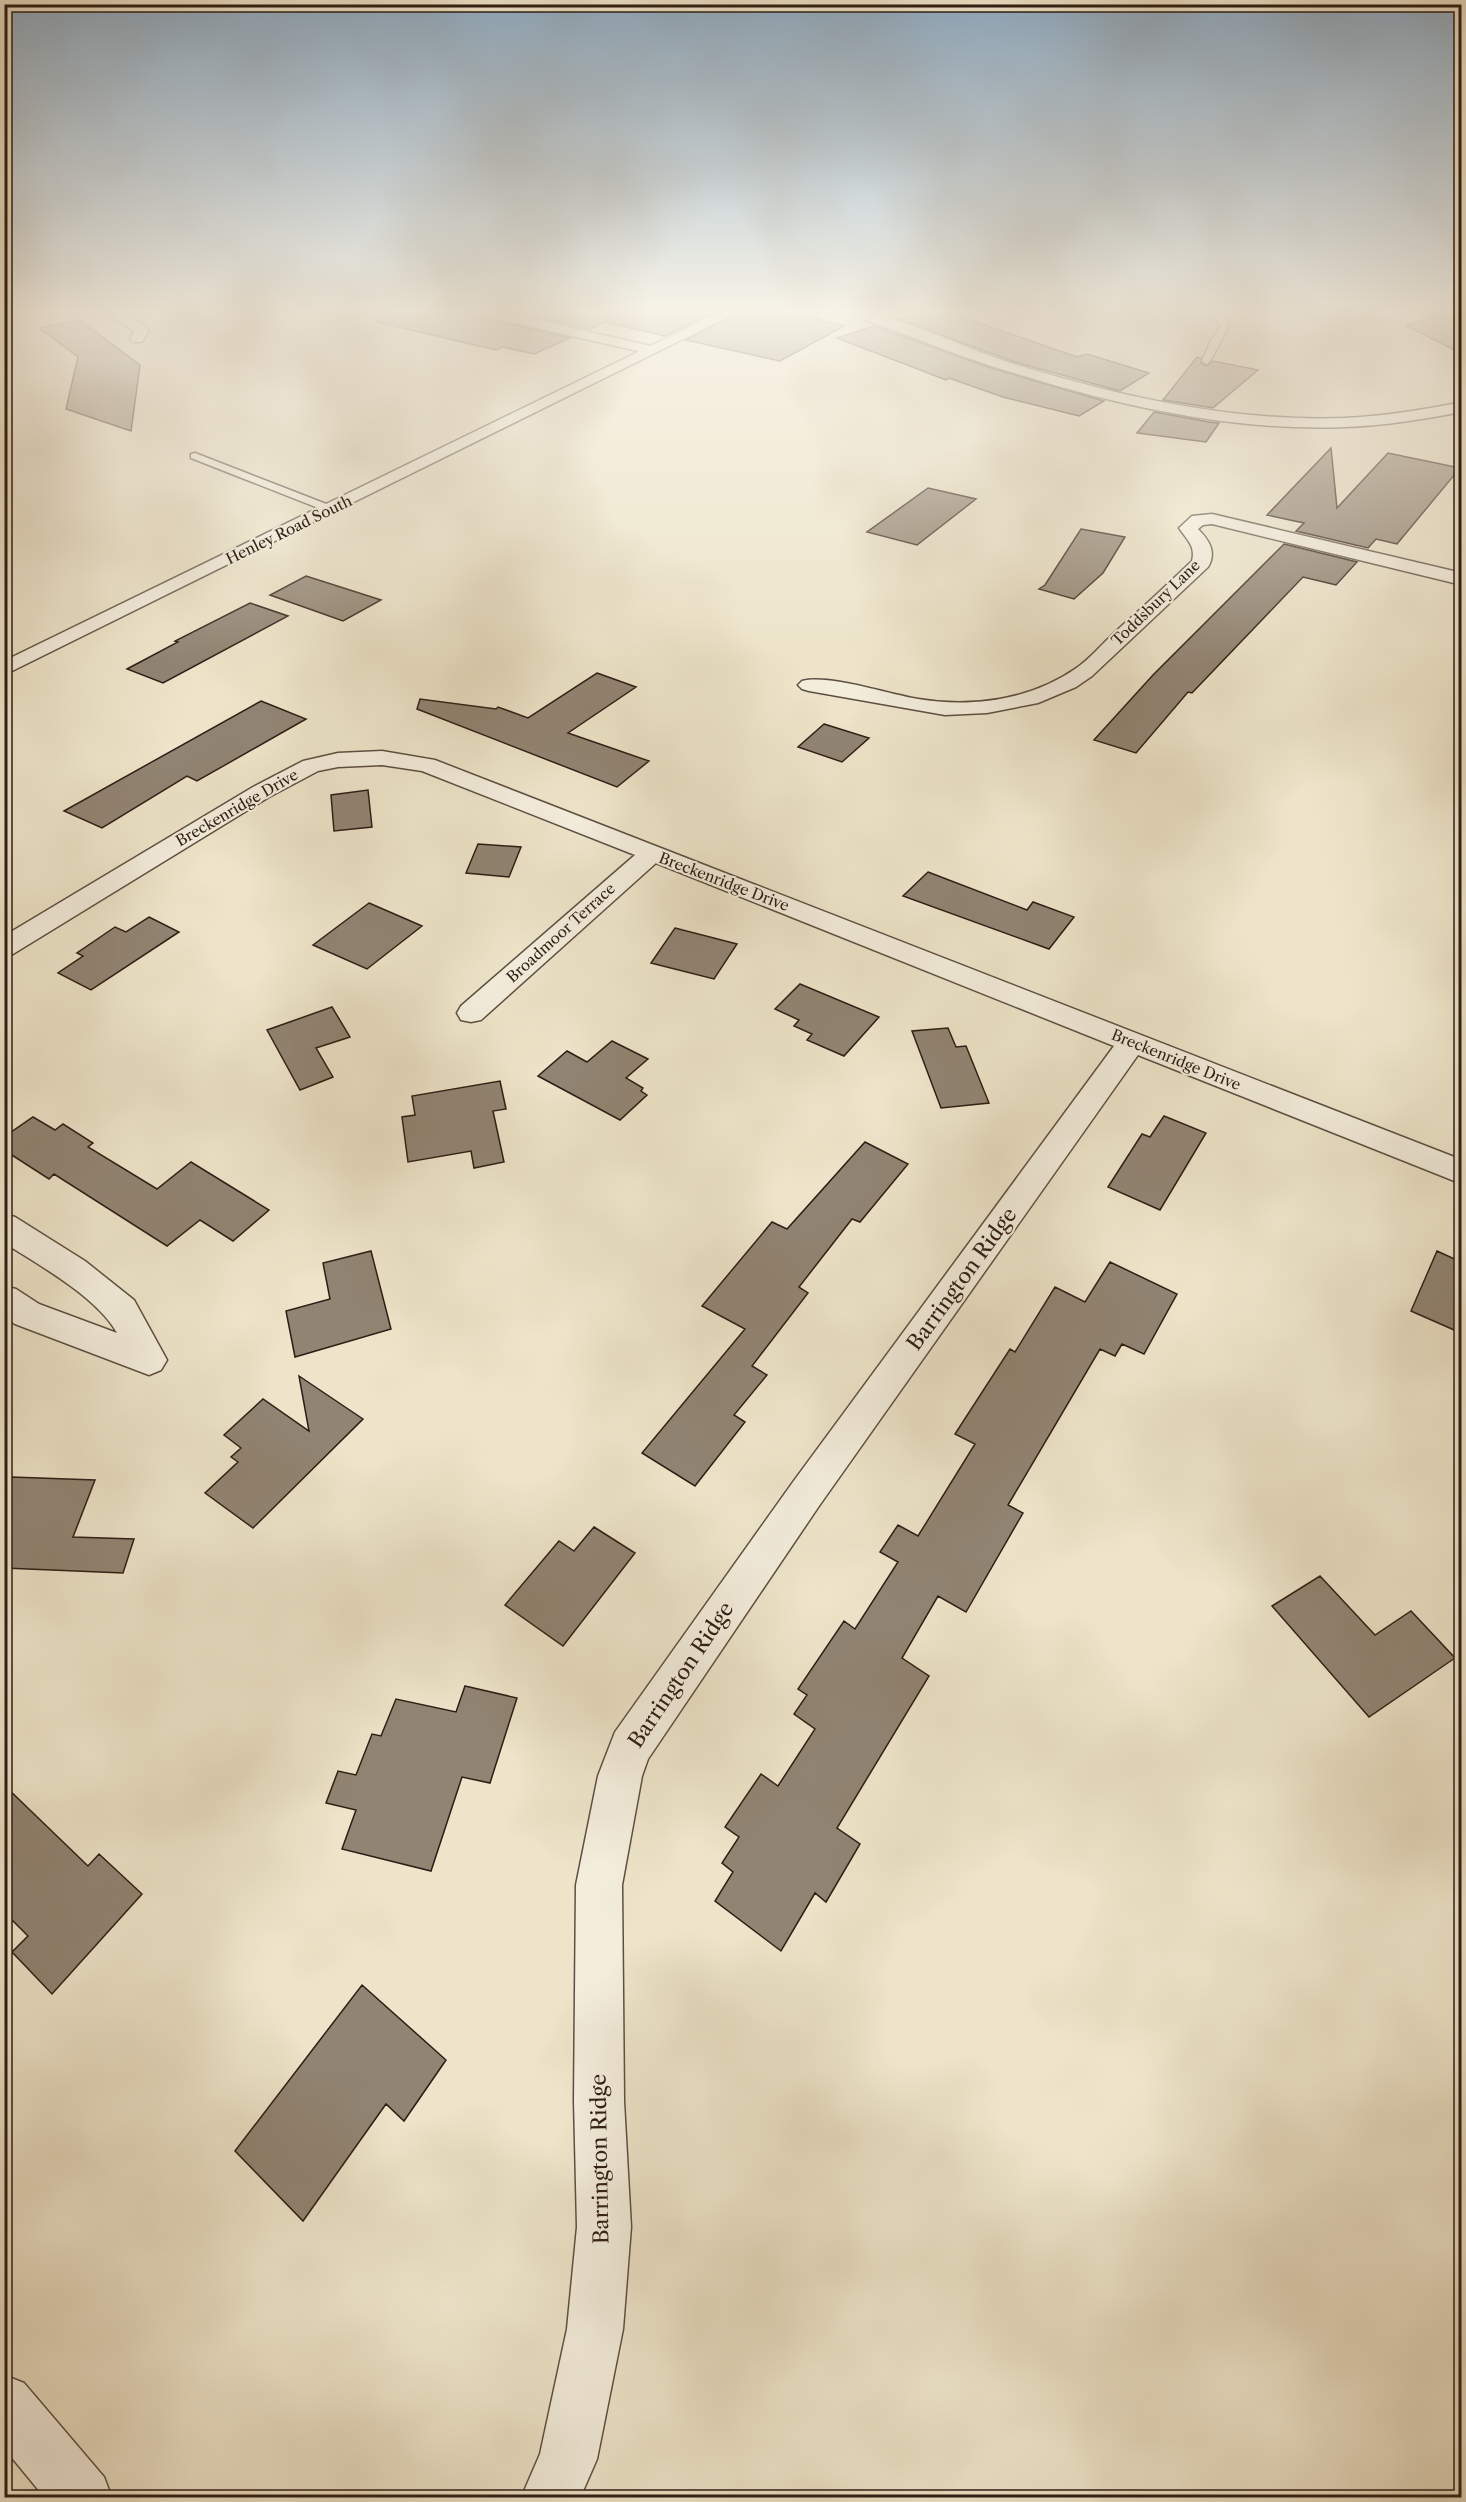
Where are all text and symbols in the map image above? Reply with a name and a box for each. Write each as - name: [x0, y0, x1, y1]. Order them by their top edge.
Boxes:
- street label: Henley Road South: [223, 491, 355, 568]
- street label: Toddsbury Lane: [1107, 556, 1204, 650]
- street label: Breckenridge Drive: [172, 765, 301, 850]
- street label: Breckenridge Drive: [656, 848, 792, 915]
- street label: Broadmoor Terrace: [502, 879, 619, 986]
- street label: Breckenridge Drive: [1109, 1025, 1244, 1094]
- street label: Barrington Ridge: [901, 1202, 1022, 1355]
- street label: Barrington Ridge: [623, 1597, 739, 1752]
- street label: Barrington Ridge: [586, 2074, 613, 2244]

